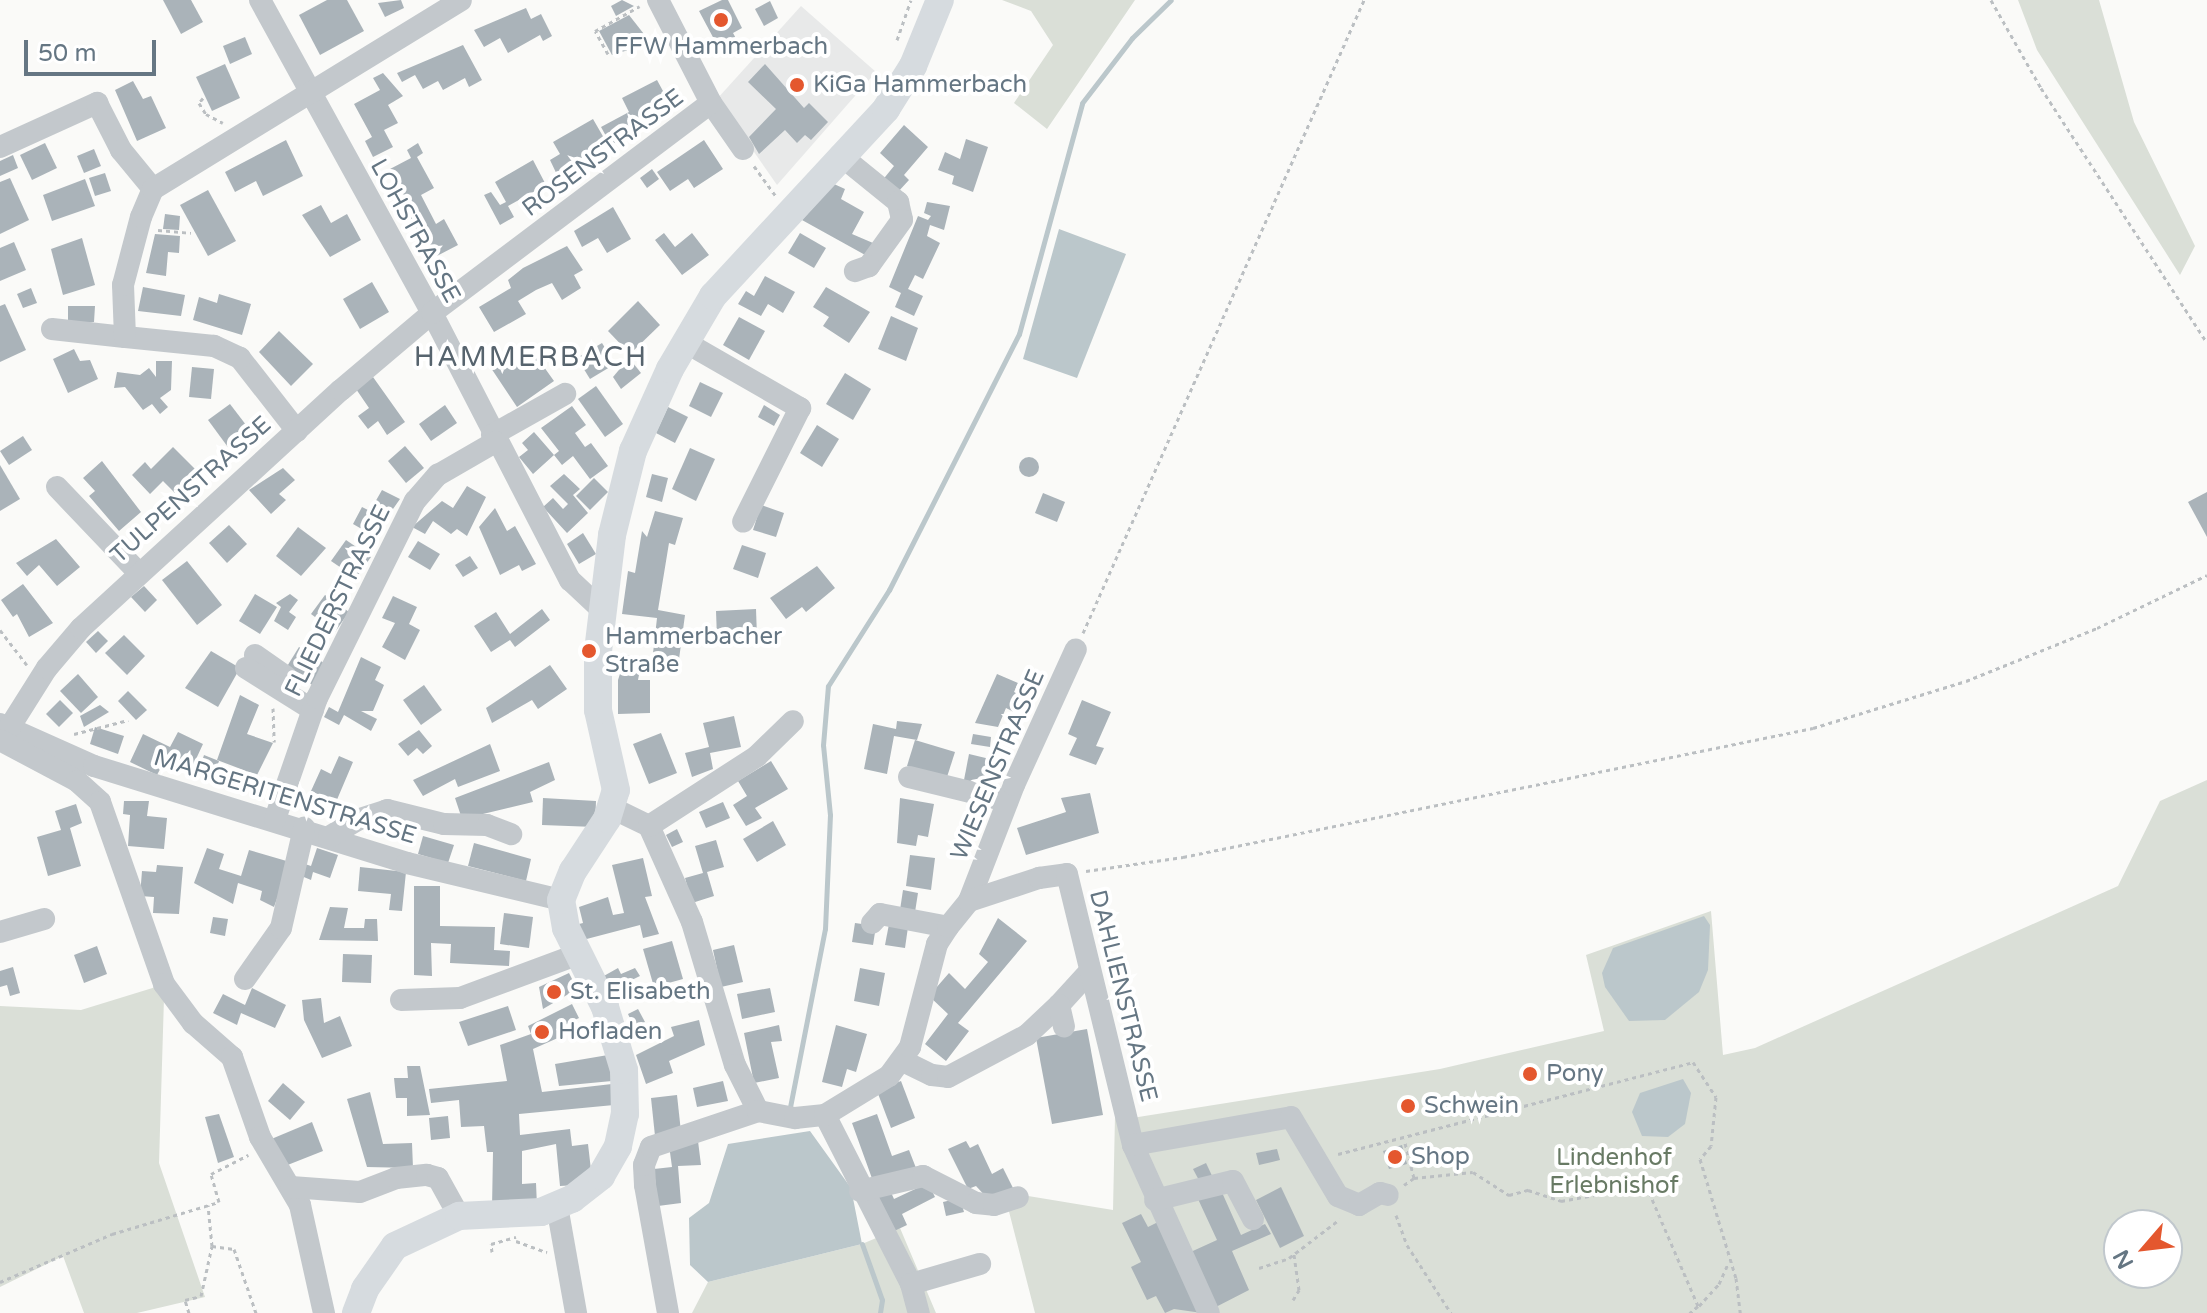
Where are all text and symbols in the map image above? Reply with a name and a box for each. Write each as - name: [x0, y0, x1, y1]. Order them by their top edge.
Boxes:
- marker: FFW Hammerbach: [712, 11, 730, 29]
- scale bar: [28, 24, 160, 74]
- place label: FFW Hammerbach: [614, 33, 828, 61]
- text: 50 m: [38, 39, 96, 68]
- place label: KiGa Hammerbach: [813, 71, 1027, 99]
- marker: KiGa Hammerbach: [788, 76, 806, 94]
- street label: ROSENSTRASSE: [517, 83, 689, 223]
- street label: LOHSTRASSE: [364, 154, 466, 308]
- district label: HAMMERBACH: [414, 340, 648, 374]
- street label: TULPENSTRASSE: [105, 410, 277, 570]
- street label: FLIEDERSTRASSE: [279, 501, 397, 701]
- place label: Hammerbacher Straße: [605, 623, 782, 679]
- marker: Hammerbacher Straße: [580, 642, 598, 660]
- street label: WIESENSTRASSE: [945, 665, 1051, 865]
- street label: MARGERITENSTRASSE: [150, 743, 420, 851]
- street label: DAHLIENSTRASSE: [1083, 887, 1163, 1105]
- place label: St. Elisabeth: [570, 978, 711, 1006]
- marker: St. Elisabeth: [545, 983, 563, 1001]
- place label: Hofladen: [558, 1018, 662, 1046]
- marker: Hofladen: [533, 1023, 551, 1041]
- place label: Pony: [1546, 1060, 1604, 1088]
- marker: Pony: [1521, 1065, 1539, 1083]
- place label: Schwein: [1424, 1092, 1519, 1120]
- marker: Schwein: [1399, 1097, 1417, 1115]
- place label: Shop: [1411, 1143, 1470, 1171]
- park label: Lindenhof Erlebnishof: [1549, 1144, 1679, 1200]
- marker: Shop: [1386, 1148, 1404, 1166]
- north arrow: [2103, 1209, 2183, 1289]
- text: N: [2108, 1245, 2139, 1273]

